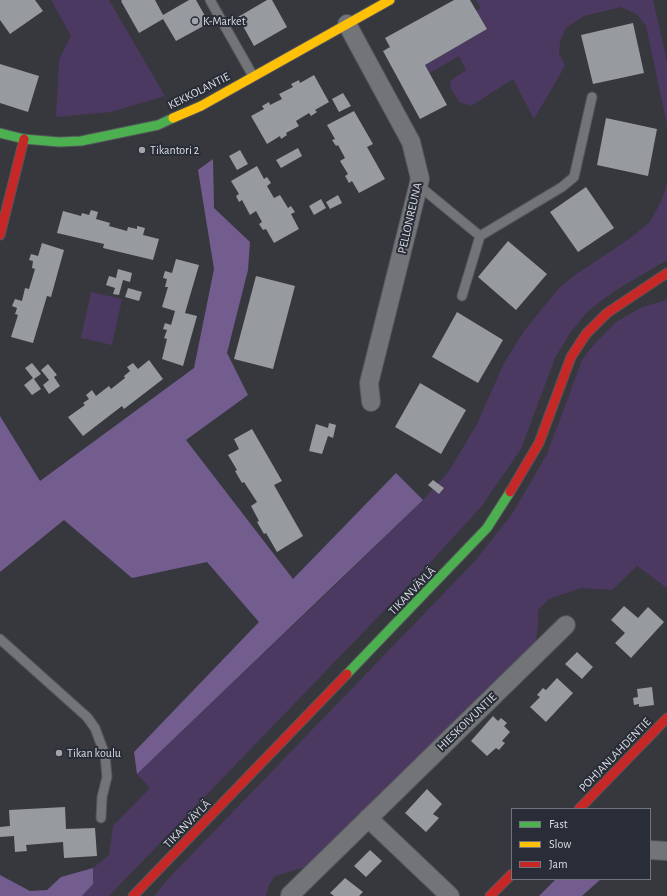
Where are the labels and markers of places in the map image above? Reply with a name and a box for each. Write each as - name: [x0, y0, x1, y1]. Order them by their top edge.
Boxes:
- place label: K-Market: [203, 14, 245, 28]
- marker: K-Market: [190, 16, 200, 26]
- place label: Tikantori 2: [150, 143, 199, 157]
- marker: Tikantori 2: [137, 145, 147, 155]
- place label: Tikan koulu: [67, 746, 121, 760]
- marker: Tikan koulu: [54, 748, 64, 758]

